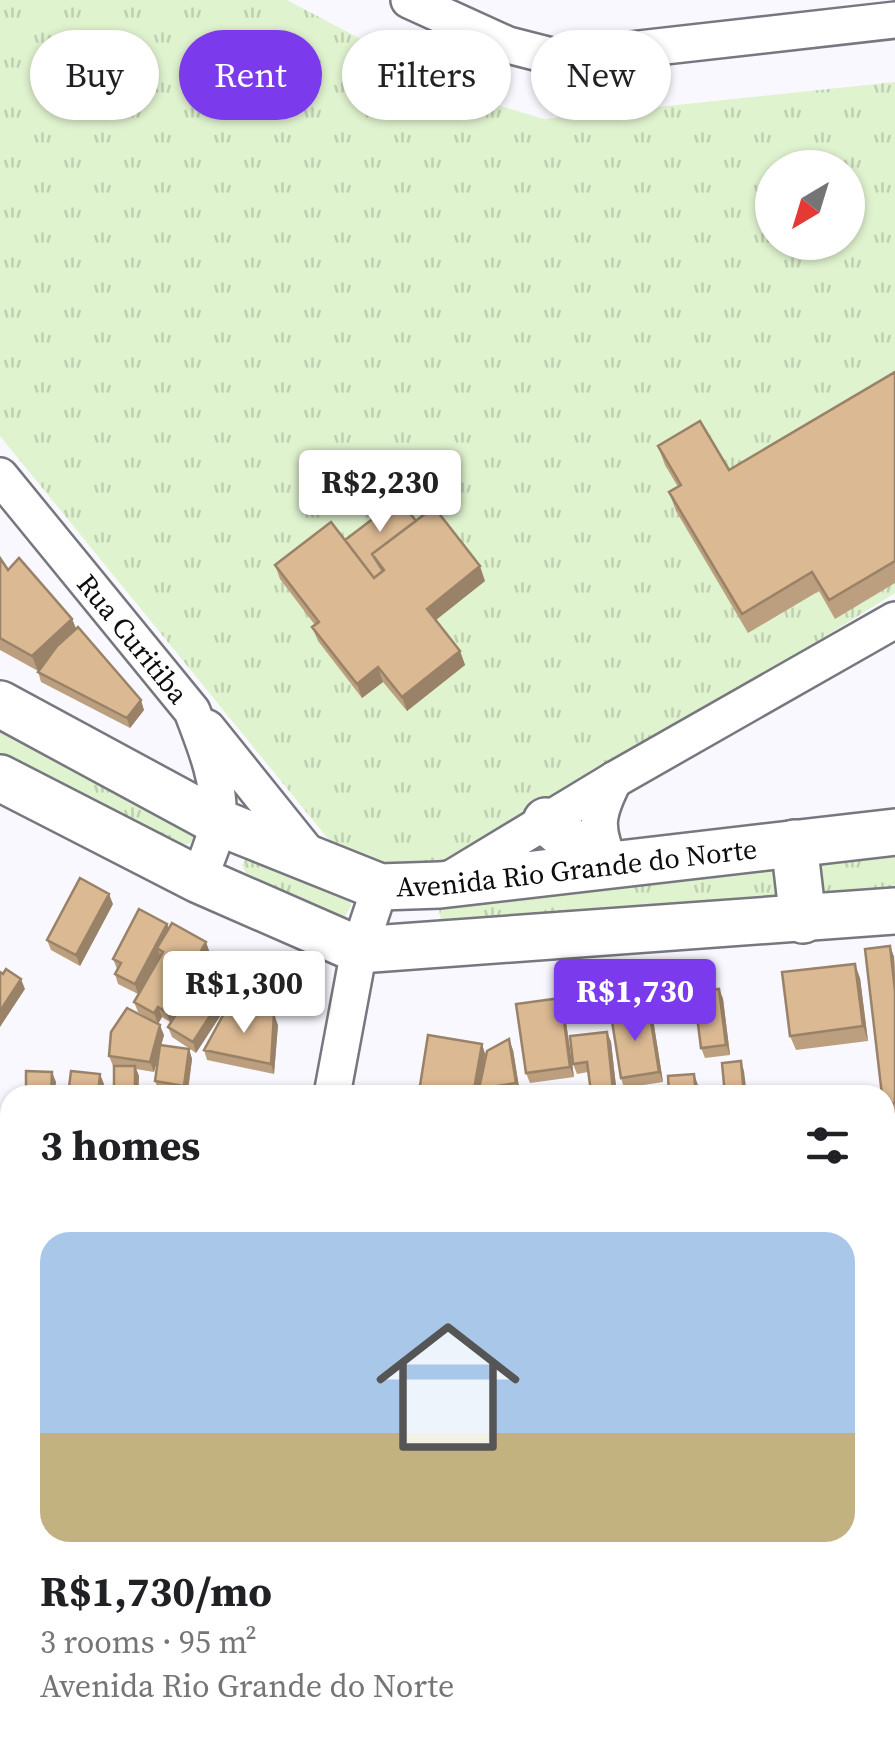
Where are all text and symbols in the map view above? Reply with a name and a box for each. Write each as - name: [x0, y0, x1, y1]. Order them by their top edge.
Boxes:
- chip: Buy: [30, 30, 159, 120]
- chip: Rent: [179, 30, 322, 120]
- chip: Filters: [342, 30, 511, 120]
- chip: New: [531, 30, 671, 120]
- north arrow: [755, 150, 865, 260]
- map controls: [755, 150, 865, 260]
- pin: R$2,230: [288, 450, 472, 535]
- text: R$2,230: [321, 460, 439, 504]
- street label: Rua Curitiba: [69, 566, 198, 712]
- street label: Avenida Rio Grande do Norte: [396, 829, 759, 905]
- pin: R$1,300: [152, 951, 336, 1036]
- pin: R$1,730: [543, 959, 727, 1044]
- text: R$1,300: [185, 961, 303, 1005]
- text: R$1,730: [576, 969, 694, 1013]
- text: 3 homes: [40, 1116, 200, 1174]
- icon: filters: [800, 1118, 855, 1173]
- icon: home: [358, 1297, 538, 1477]
- text: R$1,730/mo: [40, 1562, 272, 1620]
- text: 3 rooms · 95 m²: [40, 1620, 257, 1664]
- text: Avenida Rio Grande do Norte: [40, 1664, 454, 1708]

